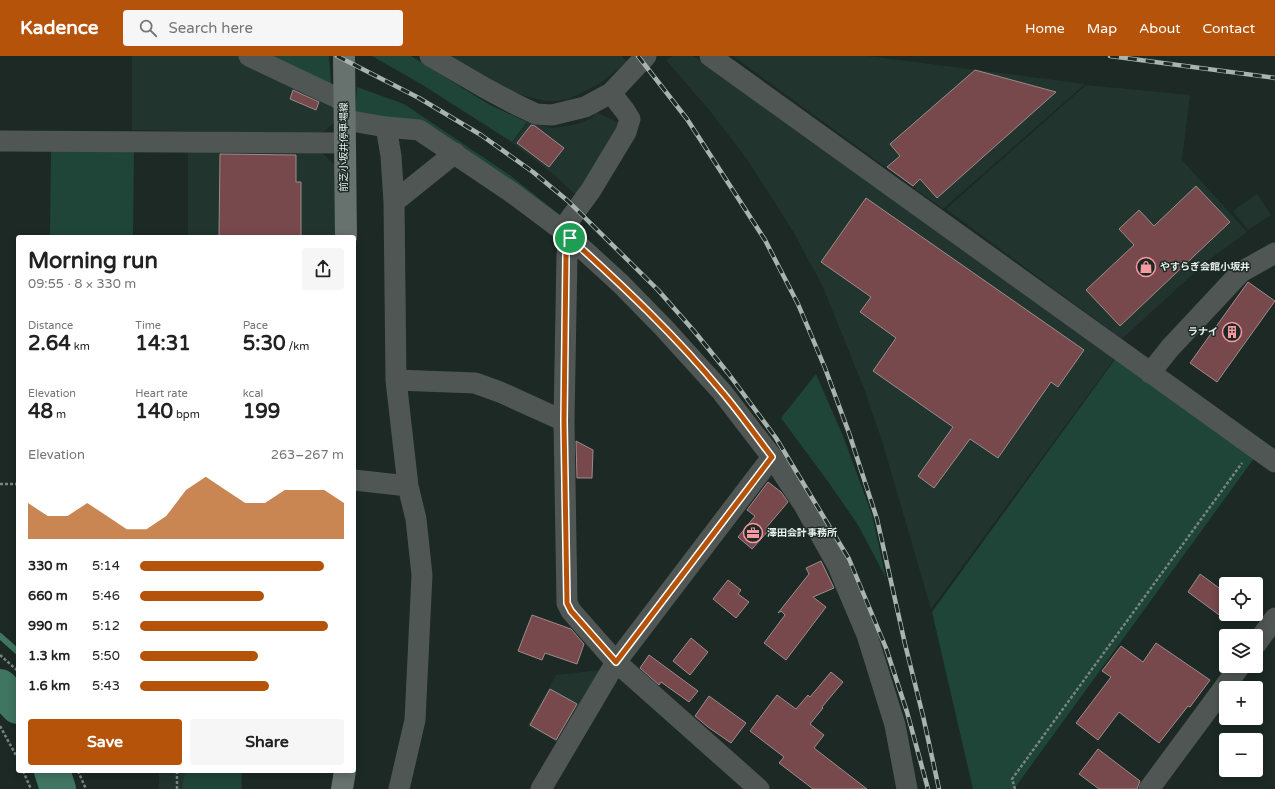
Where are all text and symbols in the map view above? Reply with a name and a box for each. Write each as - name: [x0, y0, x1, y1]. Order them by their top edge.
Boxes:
- search box: [123, 10, 403, 46]
- text: Kadence: [20, 17, 99, 39]
- icon: search: [137, 17, 159, 39]
- text: Search here: [169, 19, 253, 37]
- text: Home: [1025, 20, 1065, 37]
- text: Map: [1087, 20, 1117, 37]
- text: About: [1139, 20, 1181, 37]
- text: Contact: [1203, 20, 1255, 37]
- street label: 前芝小坂井停車場線: [338, 102, 350, 192]
- pin: [553, 221, 587, 255]
- icon: arrive: [559, 227, 581, 249]
- text: Morning run: [28, 248, 158, 274]
- button: share: [302, 248, 344, 290]
- shop icon: やすらぎ会館小坂井: [1135, 256, 1157, 278]
- place label: やすらぎ会館小坂井: [1160, 261, 1250, 273]
- text: 09:55 · 8 × 330 m: [28, 276, 136, 292]
- text: Distance: [28, 319, 73, 332]
- text: Time: [135, 319, 161, 332]
- text: Pace: [243, 319, 268, 332]
- building icon: ラナイ: [1221, 321, 1243, 343]
- place label: ラナイ: [1188, 326, 1218, 338]
- text: 2.64: [28, 332, 71, 356]
- text: 14:31: [135, 332, 191, 356]
- text: 5:30: [243, 332, 286, 356]
- text: km: [71, 340, 90, 353]
- text: /km: [286, 340, 309, 353]
- text: Elevation: [28, 387, 76, 400]
- text: Heart rate: [135, 387, 188, 400]
- text: kcal: [243, 387, 263, 400]
- text: 48: [28, 400, 53, 424]
- text: 140: [135, 400, 173, 424]
- text: 199: [243, 400, 280, 424]
- text: m: [53, 408, 66, 421]
- text: bpm: [173, 408, 200, 421]
- text: Elevation: [28, 447, 85, 463]
- text: 263–267 m: [271, 447, 344, 463]
- office icon: 澤田会計事務所: [742, 522, 764, 544]
- place label: 澤田会計事務所: [767, 527, 837, 539]
- text: 330 m: [28, 558, 68, 574]
- text: 5:14: [92, 558, 120, 574]
- map controls: [1219, 577, 1263, 777]
- button: locate: [1219, 577, 1263, 621]
- text: 660 m: [28, 588, 68, 604]
- text: 5:46: [92, 588, 120, 604]
- text: 990 m: [28, 618, 68, 634]
- text: 5:12: [92, 618, 120, 634]
- button: layers: [1219, 629, 1263, 673]
- text: 1.3 km: [28, 648, 70, 664]
- text: 5:50: [92, 648, 120, 664]
- text: 1.6 km: [28, 678, 70, 694]
- text: 5:43: [92, 678, 120, 694]
- button: +: [1219, 681, 1263, 725]
- button: Save: [28, 719, 182, 765]
- button: Share: [190, 719, 344, 765]
- button: −: [1219, 733, 1263, 777]

